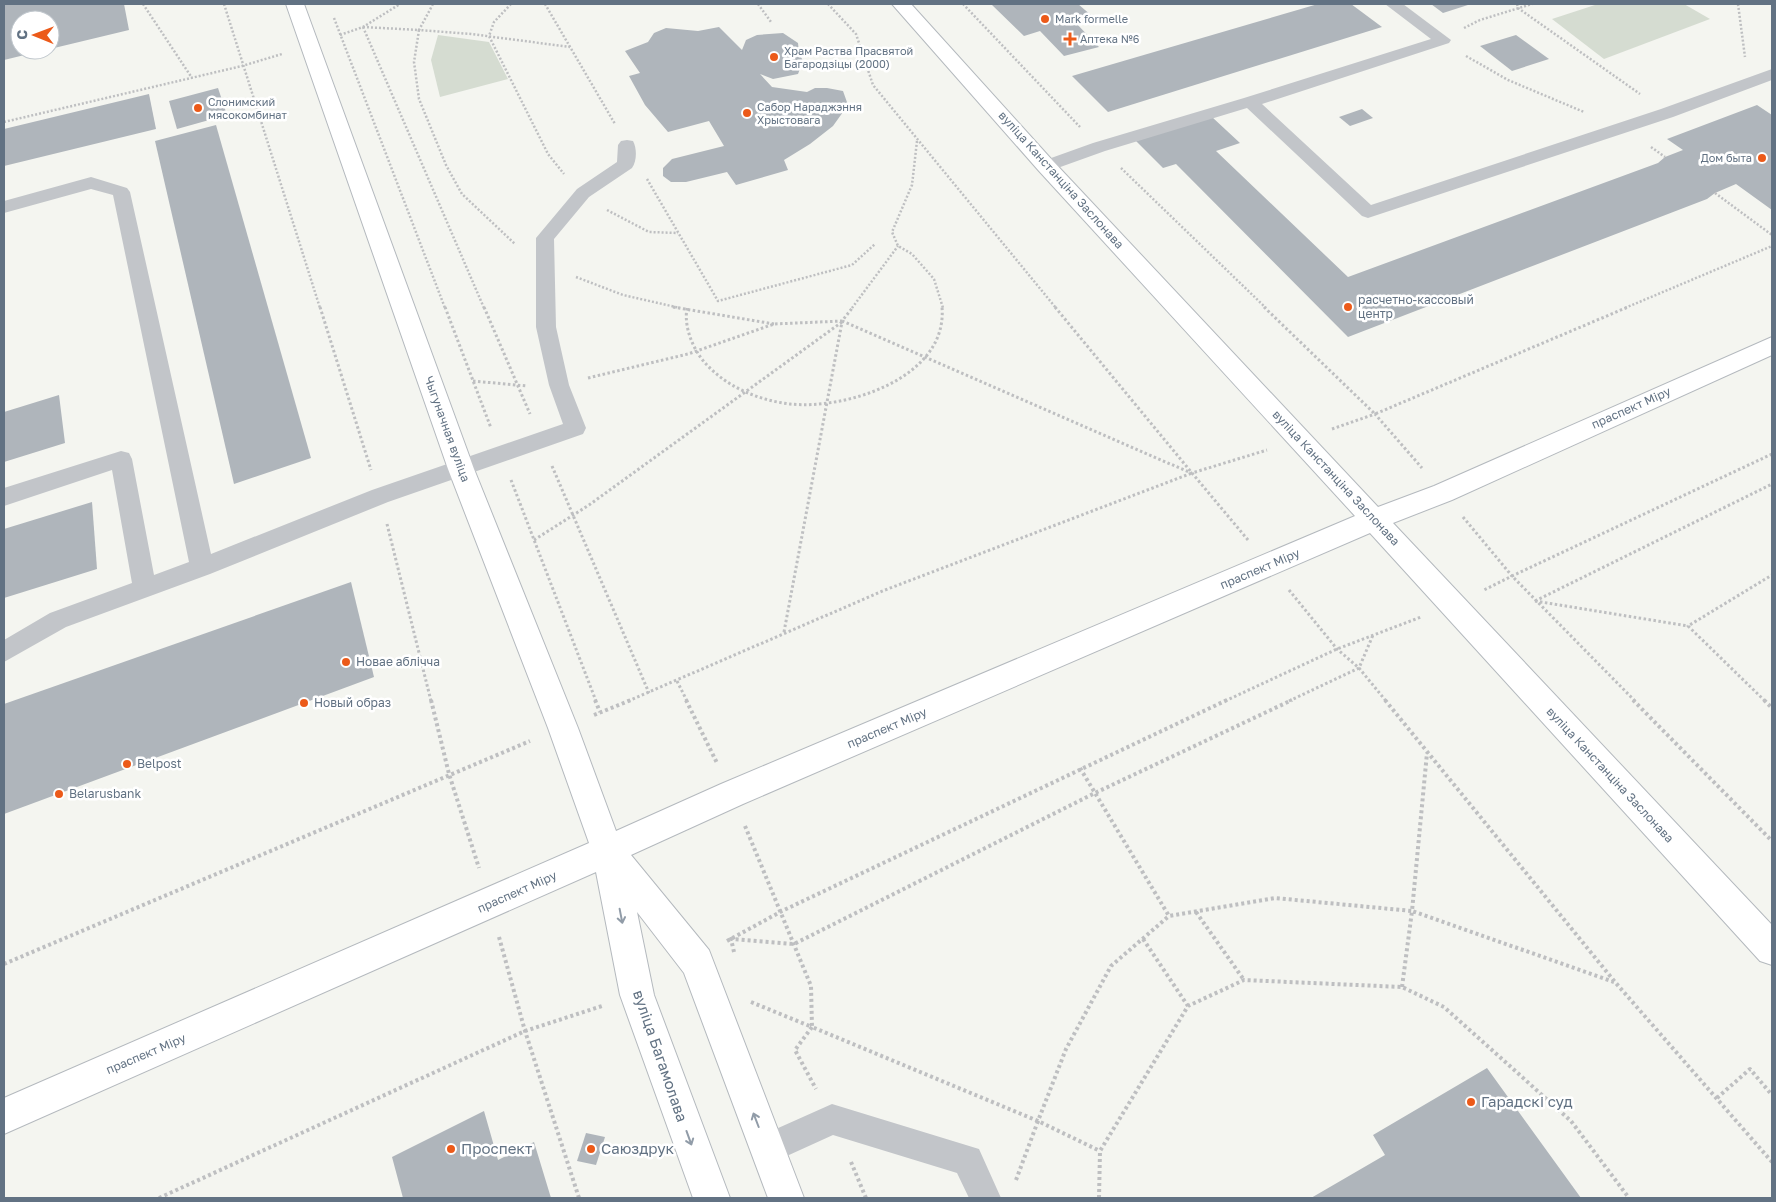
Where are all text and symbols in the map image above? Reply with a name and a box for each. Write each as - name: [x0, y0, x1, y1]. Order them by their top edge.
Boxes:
- north arrow: [10, 10, 60, 60]
- place label: Mark formelle: [1055, 12, 1128, 25]
- marker: Mark formelle: [1039, 13, 1051, 25]
- text: С: [13, 30, 30, 40]
- place label: Аптека №6: [1080, 32, 1140, 45]
- marker: Аптека №6: [1064, 33, 1076, 45]
- place label: Храм Раства Прасвятой Багародзіцы (2000): [784, 44, 913, 70]
- marker: Храм Раства Прасвятой Багародзіцы (2000): [768, 51, 780, 63]
- place label: Слонимский мясокомбинат: [208, 95, 287, 121]
- place label: Сабор Нараджэння Хрыстовага: [757, 100, 862, 126]
- marker: Слонимский мясокомбинат: [192, 102, 204, 114]
- marker: Сабор Нараджэння Хрыстовага: [741, 107, 753, 119]
- street label: вуліца Канстанціна Заслонава: [996, 108, 1127, 252]
- place label: Дом быта: [1701, 151, 1752, 164]
- marker: Дом быта: [1756, 152, 1768, 164]
- place label: расчетно-кассовый центр: [1358, 292, 1474, 321]
- marker: расчетно-кассовый центр: [1342, 301, 1354, 313]
- street label: Чыгуначная вуліца: [421, 374, 474, 484]
- street label: праспект Міру: [1589, 383, 1673, 432]
- street label: вуліца Канстанціна Заслонава: [1270, 407, 1403, 549]
- street label: праспект Міру: [1218, 545, 1302, 592]
- place label: Новае аблічча: [356, 654, 440, 669]
- marker: Новае аблічча: [340, 656, 352, 668]
- place label: Новый образ: [314, 695, 391, 710]
- marker: Новый образ: [298, 697, 310, 709]
- street label: праспект Міру: [845, 704, 929, 751]
- street label: вуліца Канстанціна Заслонава: [1544, 704, 1677, 846]
- place label: Belpost: [137, 756, 182, 771]
- marker: Belpost: [121, 758, 133, 770]
- place label: Belarusbank: [69, 786, 141, 801]
- marker: Belarusbank: [53, 788, 65, 800]
- street label: праспект Міру: [475, 867, 559, 916]
- one-way arrow: [617, 908, 626, 924]
- street label: вуліца Багамолава: [630, 987, 692, 1124]
- street label: праспект Міру: [104, 1030, 188, 1077]
- place label: Гарадскі суд: [1481, 1092, 1573, 1110]
- marker: Гарадскі суд: [1465, 1096, 1477, 1108]
- one-way arrow: [751, 1113, 761, 1128]
- one-way arrow: [685, 1130, 694, 1145]
- place label: Проспект: [461, 1139, 533, 1157]
- place label: Саюздрук: [601, 1139, 675, 1157]
- marker: Проспект: [445, 1143, 457, 1155]
- marker: Саюздрук: [585, 1143, 597, 1155]

